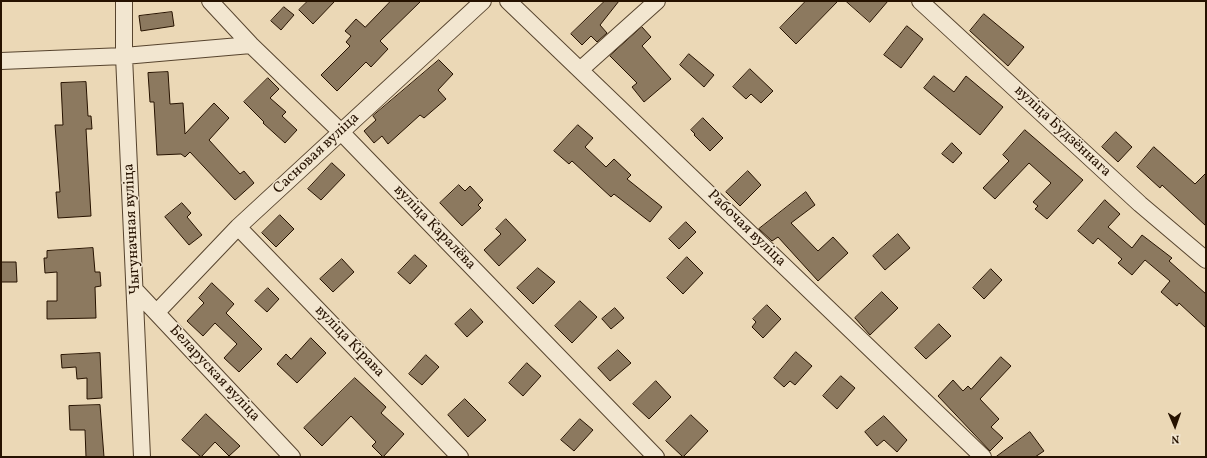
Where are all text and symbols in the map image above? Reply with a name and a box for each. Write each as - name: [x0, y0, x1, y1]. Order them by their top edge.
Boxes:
- street label: вуліца Будзённага: [1010, 82, 1114, 182]
- street label: Сасновая вуліца: [270, 110, 364, 198]
- street label: Чыгуначная вуліца: [121, 163, 145, 295]
- street label: вуліца Каралёва: [389, 182, 479, 274]
- street label: Рабочая вуліца: [703, 187, 789, 271]
- street label: вуліца Кірава: [310, 302, 388, 382]
- street label: Беларуская вуліца: [165, 322, 263, 426]
- north arrow: [1155, 406, 1195, 446]
- text: N: [1171, 431, 1180, 446]

